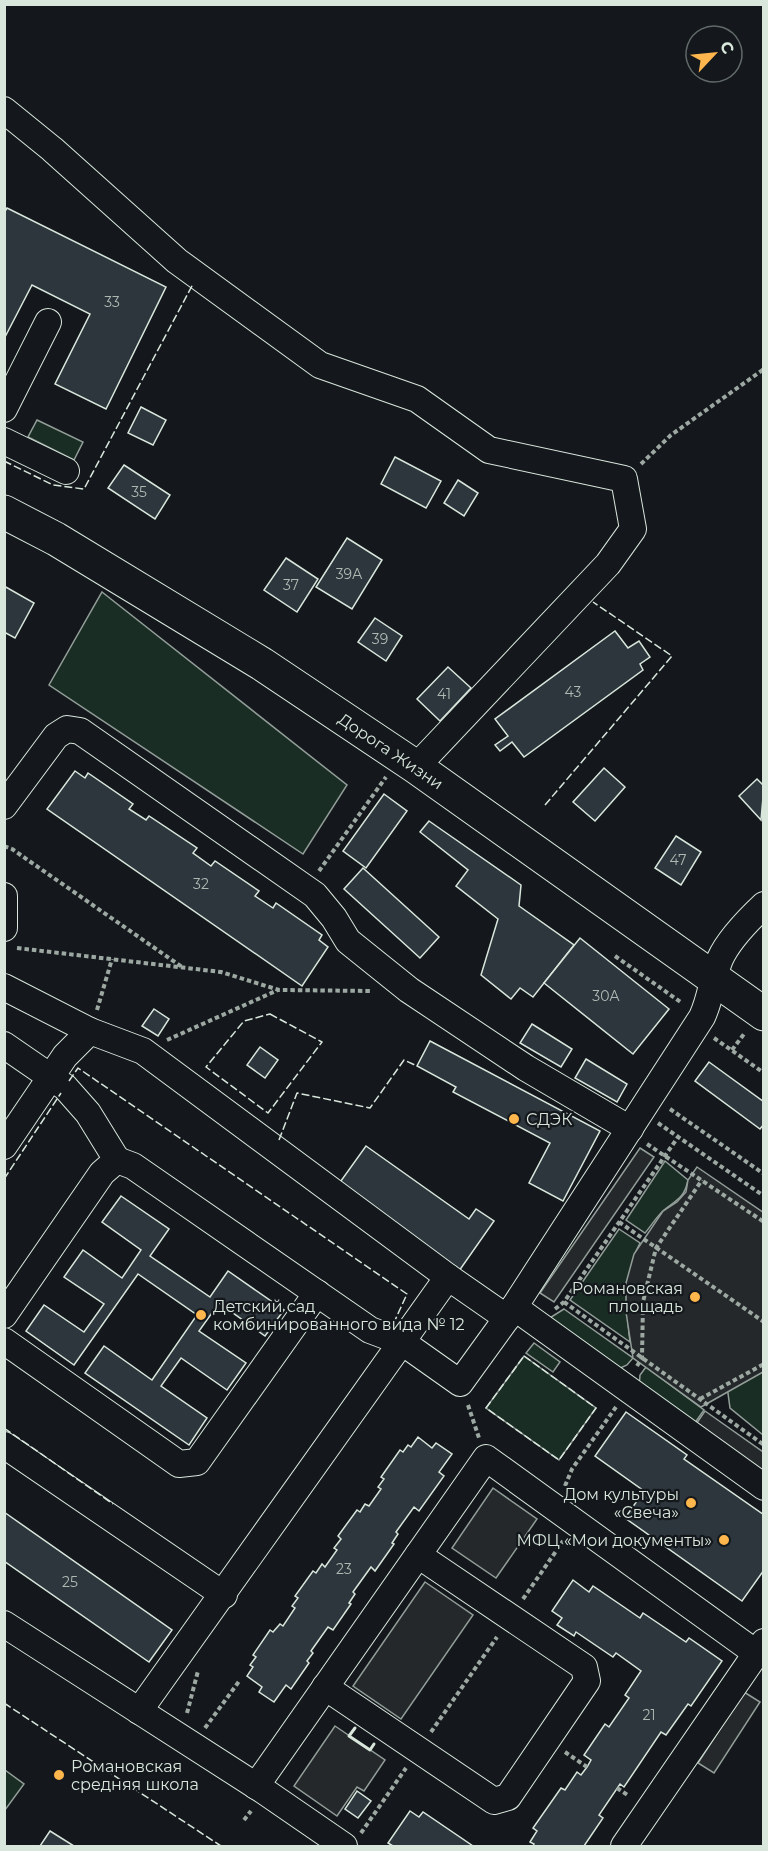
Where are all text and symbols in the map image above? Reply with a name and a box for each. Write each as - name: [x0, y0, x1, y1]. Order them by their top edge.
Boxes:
- north arrow: [684, 24, 744, 84]
- text: С: [716, 38, 738, 57]
- house number: 33: [104, 293, 120, 311]
- house number: 35: [131, 483, 147, 501]
- house number: 39А: [336, 565, 363, 583]
- house number: 37: [283, 576, 299, 594]
- house number: 39: [372, 630, 388, 648]
- house number: 43: [565, 683, 582, 701]
- house number: 41: [437, 685, 451, 703]
- street label: Дорога Жизни: [335, 709, 447, 793]
- house number: 47: [670, 851, 686, 869]
- house number: 32: [193, 875, 209, 893]
- house number: 30А: [592, 987, 620, 1005]
- place label: СДЭК: [526, 1110, 572, 1129]
- marker: СДЭК: [507, 1112, 521, 1126]
- place label: Романовская площадь: [572, 1279, 683, 1316]
- marker: Романовская площадь: [688, 1290, 702, 1304]
- place label: Детский сад комбинированного вида № 12: [213, 1297, 465, 1334]
- marker: Детский сад комбинированного вида № 12: [194, 1308, 208, 1322]
- place label: Дом культуры «Свеча»: [564, 1485, 679, 1522]
- marker: Дом культуры «Свеча»: [684, 1496, 698, 1510]
- place label: МФЦ «Мои документы»: [516, 1531, 712, 1550]
- marker: МФЦ «Мои документы»: [717, 1533, 731, 1547]
- house number: 23: [336, 1560, 352, 1578]
- house number: 25: [62, 1573, 78, 1591]
- house number: 21: [642, 1706, 656, 1724]
- place label: Романовская средняя школа: [71, 1757, 199, 1794]
- marker: Романовская средняя школа: [52, 1768, 66, 1782]

